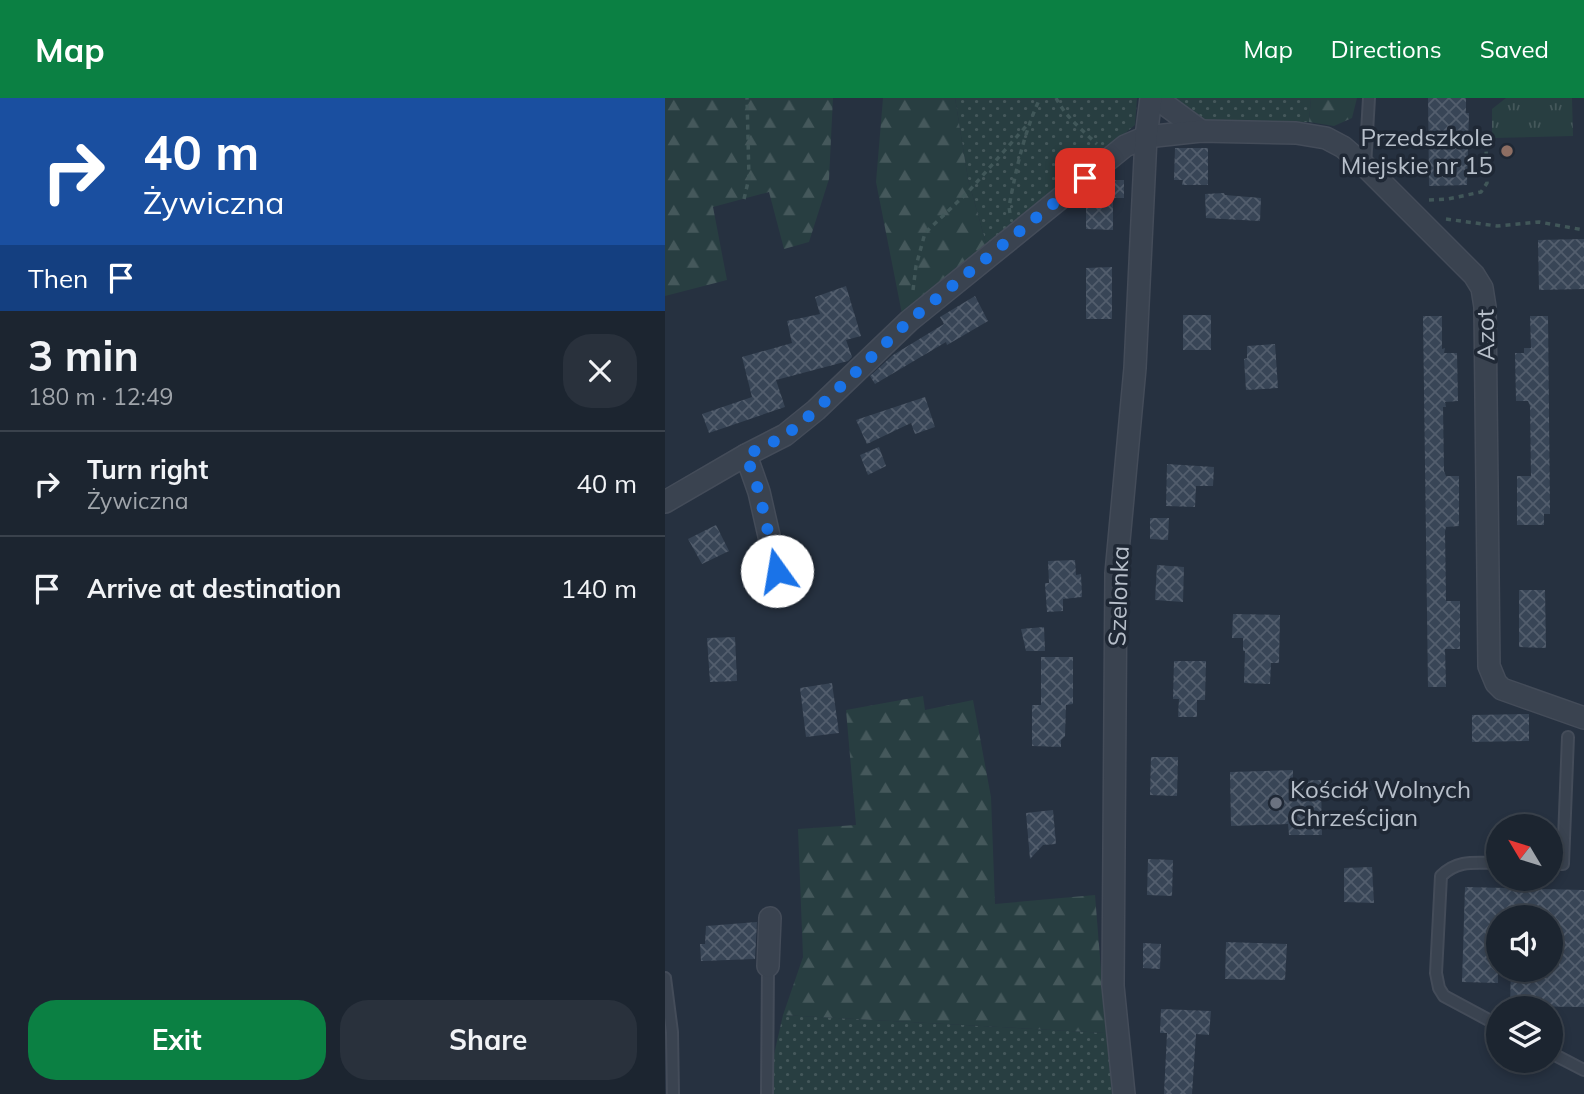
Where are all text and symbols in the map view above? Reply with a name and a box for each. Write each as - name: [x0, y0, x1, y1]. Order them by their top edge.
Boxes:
- text: Map: [35, 29, 105, 70]
- text: Map: [1243, 34, 1293, 64]
- text: Directions: [1331, 34, 1442, 64]
- text: Saved: [1480, 34, 1549, 64]
- text: 40 m: [143, 121, 259, 182]
- place label: Przedszkole Miejskie nr 15: [1341, 122, 1493, 180]
- icon: right: [28, 126, 119, 217]
- marker: Przedszkole Miejskie nr 15: [1499, 143, 1515, 159]
- pin: [1055, 148, 1115, 208]
- icon: arrive: [1066, 159, 1104, 197]
- text: Żywiczna: [143, 182, 284, 222]
- icon: arrive: [102, 259, 140, 297]
- text: Then: [28, 262, 88, 295]
- street label: Azot: [1470, 309, 1500, 361]
- text: 3 min: [28, 329, 139, 382]
- button: close: [563, 334, 637, 408]
- text: 180 m · 12:49: [28, 382, 173, 411]
- text: Turn right: [87, 453, 208, 486]
- icon: right: [28, 465, 66, 503]
- text: 40 m: [576, 467, 637, 500]
- text: Żywiczna: [87, 486, 189, 515]
- position arrow: [740, 534, 814, 608]
- street label: Szelonka: [1101, 545, 1135, 647]
- icon: arrive: [28, 570, 66, 608]
- text: Arrive at destination: [87, 572, 342, 605]
- text: 140 m: [561, 572, 637, 605]
- place label: Kościół Wolnych Chrześcijan: [1290, 774, 1471, 832]
- marker: Kościół Wolnych Chrześcijan: [1268, 795, 1284, 811]
- north arrow: [1486, 814, 1563, 891]
- map controls: [1486, 814, 1563, 1073]
- button: sound: [1486, 905, 1563, 982]
- button: layers: [1486, 996, 1563, 1073]
- button: Exit: [28, 1000, 326, 1080]
- button: Share: [340, 1000, 637, 1080]

